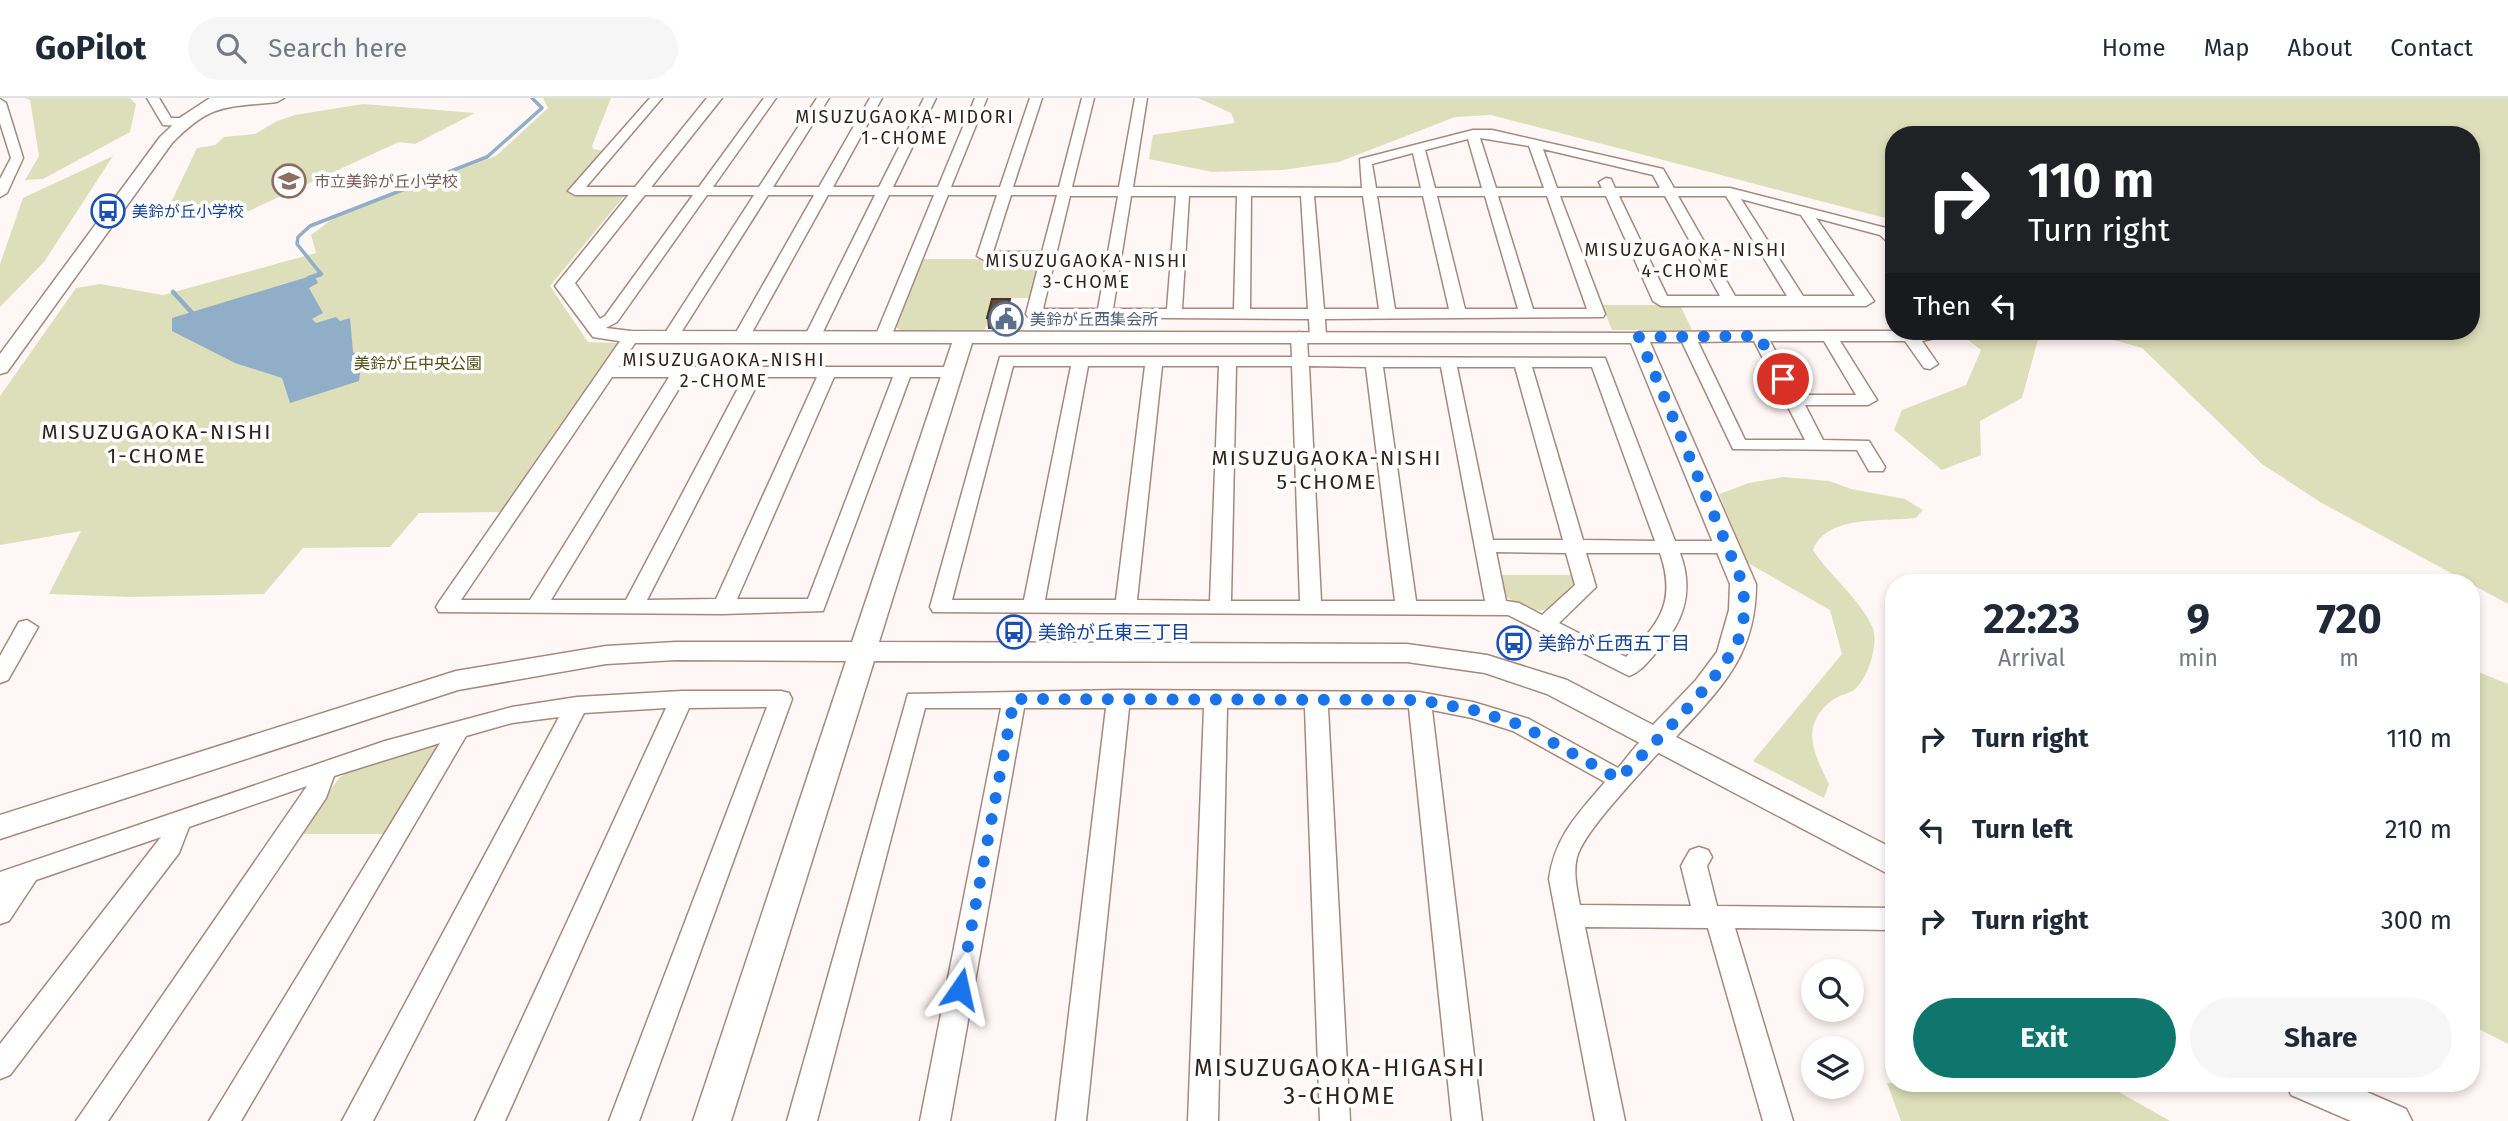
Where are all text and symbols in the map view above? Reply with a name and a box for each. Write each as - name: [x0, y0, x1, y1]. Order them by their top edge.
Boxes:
- search box: [188, 17, 678, 80]
- text: GoPilot: [35, 28, 146, 68]
- icon: search: [212, 29, 250, 67]
- text: Search here: [268, 33, 407, 64]
- text: Home: [2102, 34, 2166, 62]
- text: Map: [2204, 34, 2250, 62]
- text: About: [2288, 34, 2352, 62]
- text: Contact: [2390, 34, 2473, 62]
- district label: MISUZUGAOKA-MIDORI 1-CHOME: [795, 106, 1015, 149]
- text: 110 m: [2028, 151, 2154, 210]
- icon: right: [1913, 154, 2004, 245]
- school or university icon: 市立美鈴が丘小学校: [270, 162, 308, 200]
- place label: 市立美鈴が丘小学校: [314, 172, 458, 191]
- bus stop icon: 美鈴が丘小学校: [89, 192, 127, 230]
- place label: 美鈴が丘小学校: [132, 202, 244, 221]
- text: Turn right: [2028, 211, 2170, 249]
- district label: MISUZUGAOKA-NISHI 4-CHOME: [1585, 239, 1787, 282]
- district label: MISUZUGAOKA-NISHI 3-CHOME: [986, 250, 1188, 293]
- icon: left: [1985, 287, 2023, 325]
- text: Then: [1913, 291, 1971, 322]
- public building icon: 美鈴が丘西集会所: [987, 300, 1025, 338]
- place label: 美鈴が丘西集会所: [1030, 310, 1158, 329]
- district label: MISUZUGAOKA-NISHI 2-CHOME: [623, 349, 825, 392]
- pin: [1753, 349, 1813, 409]
- park label: 美鈴が丘中央公園: [354, 354, 482, 373]
- icon: arrive: [1764, 360, 1802, 398]
- district label: MISUZUGAOKA-NISHI 1-CHOME: [41, 419, 273, 469]
- district label: MISUZUGAOKA-NISHI 5-CHOME: [1211, 445, 1443, 495]
- text: 22:23: [1983, 594, 2080, 644]
- text: 9: [2186, 594, 2210, 644]
- text: 720: [2316, 594, 2382, 644]
- bus stop icon: 美鈴が丘東三丁目: [995, 613, 1033, 651]
- place label: 美鈴が丘東三丁目: [1038, 621, 1190, 644]
- bus stop icon: 美鈴が丘西五丁目: [1495, 624, 1533, 662]
- place label: 美鈴が丘西五丁目: [1538, 632, 1690, 655]
- text: Arrival: [1998, 644, 2065, 672]
- text: min: [2178, 644, 2218, 672]
- text: m: [2339, 644, 2359, 672]
- icon: right: [1913, 720, 1951, 758]
- text: Turn right: [1972, 723, 2089, 754]
- text: 110 m: [2386, 723, 2452, 754]
- icon: left: [1913, 811, 1951, 849]
- text: Turn left: [1972, 814, 2073, 845]
- text: 210 m: [2385, 814, 2452, 845]
- icon: right: [1913, 902, 1951, 940]
- text: Turn right: [1972, 905, 2089, 936]
- text: 300 m: [2381, 905, 2452, 936]
- position arrow: [923, 952, 997, 1026]
- map controls: [1801, 959, 1864, 1099]
- button: search: [1801, 959, 1864, 1022]
- button: Exit: [1913, 998, 2176, 1078]
- button: Share: [2190, 998, 2452, 1078]
- button: layers: [1801, 1036, 1864, 1099]
- district label: MISUZUGAOKA-HIGASHI 3-CHOME: [1194, 1054, 1486, 1110]

